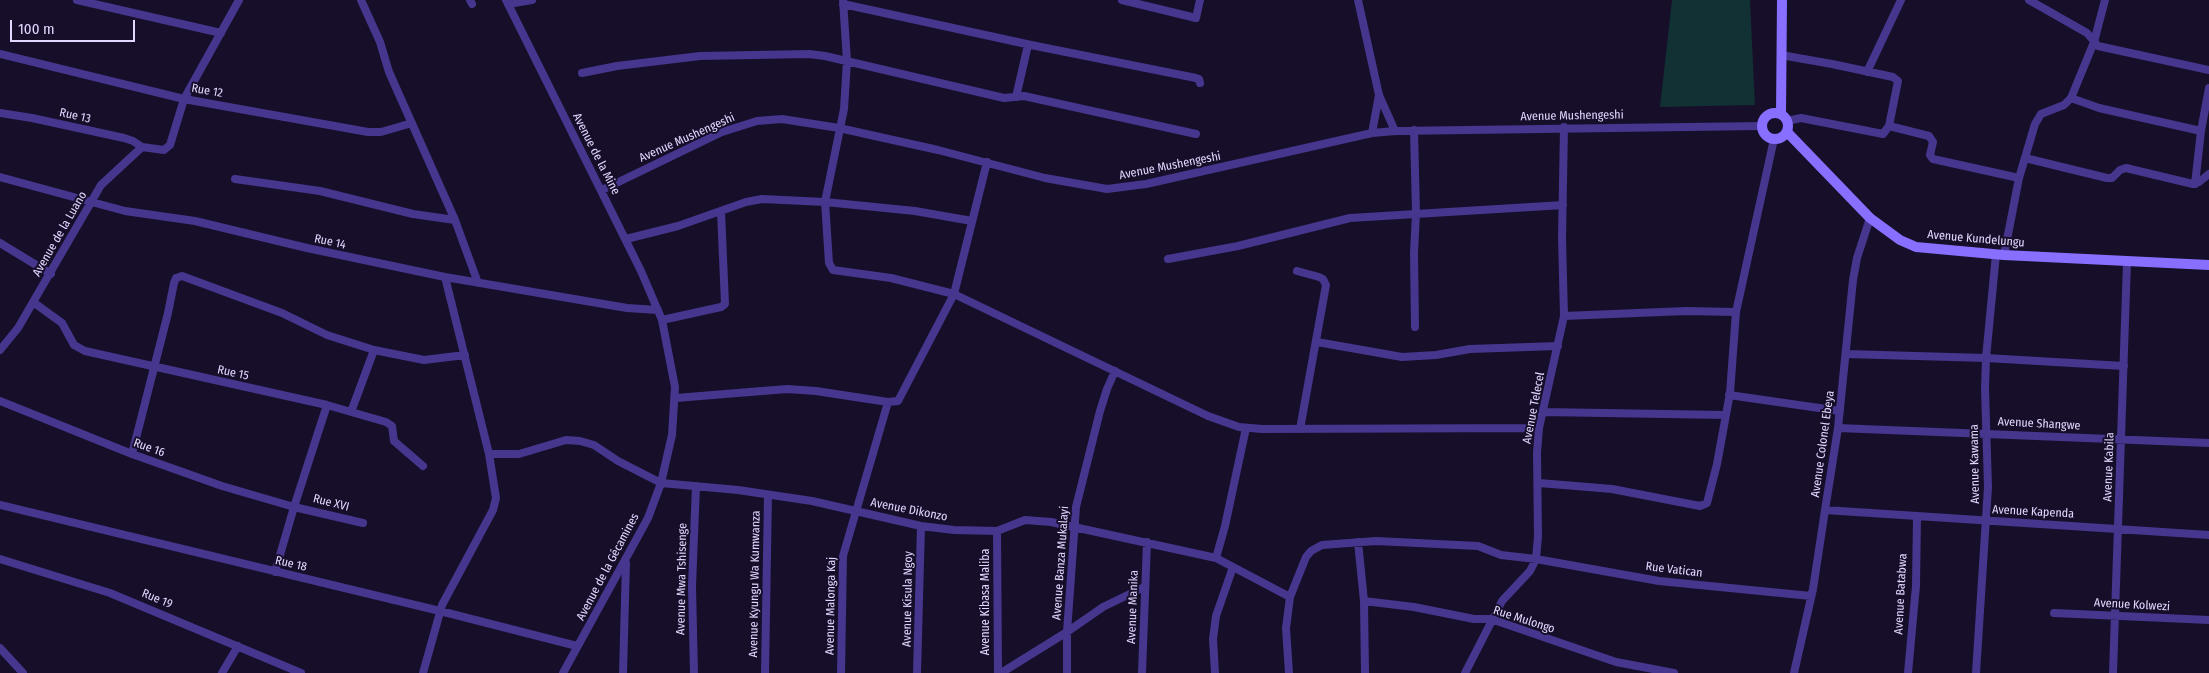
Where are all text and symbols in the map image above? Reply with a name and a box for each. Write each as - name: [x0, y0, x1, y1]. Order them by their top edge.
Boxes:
- scale bar: [12, 10, 138, 42]
- text: 100 m: [18, 20, 55, 38]
- street label: Rue 12: [190, 81, 224, 101]
- street label: Rue 13: [58, 105, 92, 127]
- street label: Avenue Mushengeshi: [1520, 108, 1624, 124]
- street label: Avenue Mushengeshi: [637, 110, 737, 166]
- street label: Avenue de la Mine: [569, 111, 623, 197]
- street label: Avenue Mushengeshi: [1118, 149, 1222, 183]
- street label: Avenue de la Luano: [30, 189, 90, 279]
- street label: Avenue Kundelungu: [1927, 228, 2025, 250]
- street label: Rue 14: [313, 232, 347, 252]
- street label: Rue 15: [216, 363, 250, 383]
- street label: Avenue Telecel: [1520, 371, 1548, 445]
- street label: Avenue Colonel Ebeya: [1808, 390, 1838, 498]
- street label: Avenue Shangwe: [1997, 415, 2081, 433]
- street label: Avenue Kawama: [1967, 424, 1983, 504]
- street label: Avenue Kabila: [2101, 432, 2117, 502]
- street label: Rue 16: [131, 436, 167, 460]
- street label: Rue XVI: [311, 492, 351, 514]
- street label: Avenue Dikonzo: [869, 495, 949, 525]
- street label: Avenue Kapenda: [1992, 503, 2074, 521]
- street label: Avenue Banza Mukalayi: [1050, 506, 1072, 620]
- street label: Avenue Kyungu Wa Kumwanza: [747, 510, 763, 658]
- street label: Avenue de la Gécamines: [574, 511, 642, 623]
- street label: Avenue Mwa Tshisenge: [674, 523, 690, 635]
- street label: Avenue Kibasa Maliba: [979, 549, 993, 655]
- street label: Avenue Kisula Ngoy: [900, 551, 916, 647]
- street label: Rue 18: [274, 553, 308, 575]
- street label: Avenue Batabwa: [1892, 553, 1910, 635]
- street label: Avenue Malonga Kaj: [823, 557, 839, 655]
- street label: Rue Vatican: [1645, 559, 1703, 581]
- street label: Avenue Manika: [1125, 570, 1141, 644]
- street label: Rue 19: [139, 586, 175, 612]
- street label: Avenue Kolwezi: [2094, 596, 2170, 614]
- street label: Rue Mulongo: [1491, 603, 1557, 637]

